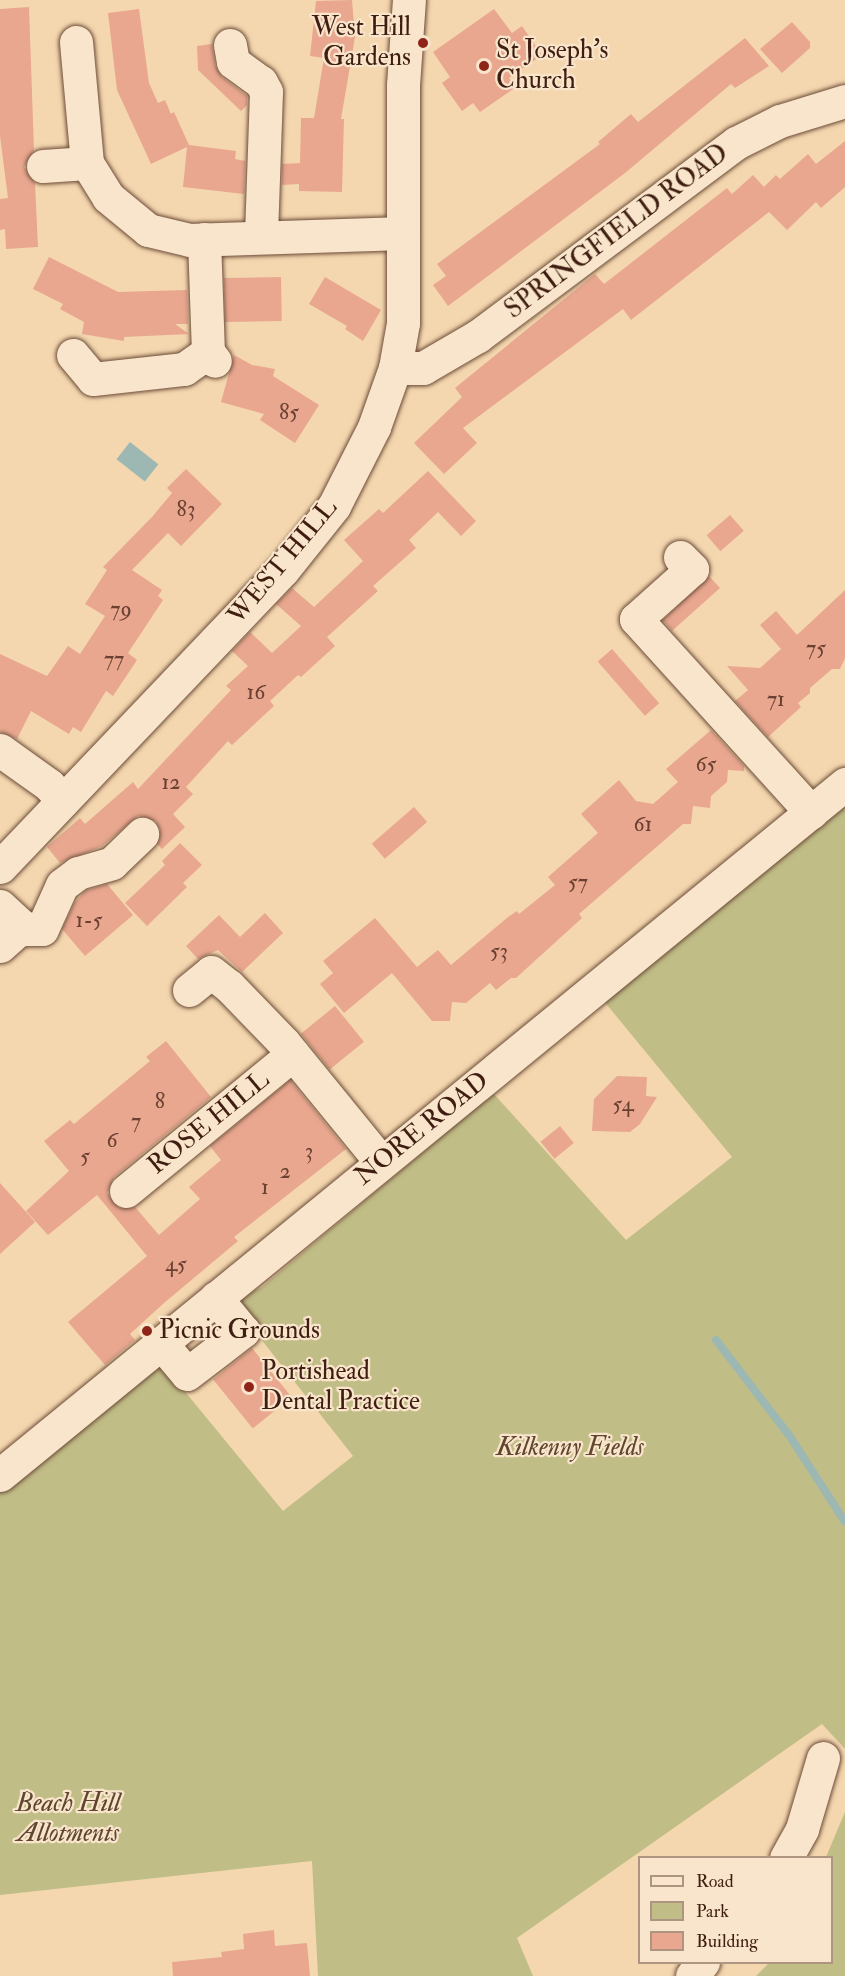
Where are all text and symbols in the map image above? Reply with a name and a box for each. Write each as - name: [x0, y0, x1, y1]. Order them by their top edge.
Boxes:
- place label: West Hill Gardens: [312, 12, 411, 74]
- place label: St Joseph's Church: [496, 35, 608, 96]
- marker: West Hill Gardens: [416, 36, 430, 50]
- marker: St Joseph's Church: [477, 59, 491, 73]
- street label: SPRINGFIELD ROAD: [499, 138, 735, 326]
- house number: 85: [279, 400, 299, 426]
- street label: WEST HILL: [222, 493, 344, 631]
- house number: 83: [177, 497, 195, 523]
- house number: 79: [110, 597, 132, 623]
- house number: 75: [806, 636, 826, 662]
- house number: 77: [104, 647, 124, 673]
- house number: 16: [247, 680, 265, 706]
- house number: 71: [767, 687, 785, 713]
- house number: 65: [696, 752, 716, 778]
- house number: 12: [161, 770, 181, 796]
- house number: 61: [634, 812, 652, 838]
- house number: 57: [568, 870, 588, 896]
- house number: 1-5: [76, 908, 102, 934]
- house number: 53: [490, 939, 508, 965]
- street label: ROSE HILL: [142, 1064, 276, 1182]
- street label: NORE ROAD: [349, 1066, 495, 1192]
- house number: 8: [155, 1089, 165, 1115]
- house number: 54: [613, 1092, 633, 1118]
- house number: 7: [131, 1109, 141, 1135]
- house number: 6: [106, 1128, 118, 1154]
- house number: 3: [305, 1139, 313, 1165]
- house number: 5: [80, 1144, 90, 1170]
- house number: 2: [279, 1159, 291, 1185]
- house number: 1: [261, 1175, 269, 1201]
- house number: 45: [165, 1252, 187, 1278]
- place label: Picnic Grounds: [159, 1315, 320, 1347]
- marker: Picnic Grounds: [140, 1324, 154, 1338]
- place label: Portishead Dental Practice: [261, 1356, 420, 1418]
- marker: Portishead Dental Practice: [242, 1380, 256, 1394]
- park label: Kilkenny Fields: [496, 1432, 644, 1464]
- park label: Beach Hill Allotments: [16, 1788, 120, 1850]
- legend: [638, 1856, 833, 1964]
- text: Road: [696, 1870, 734, 1893]
- text: Park: [696, 1900, 729, 1923]
- text: Building: [696, 1930, 758, 1953]

